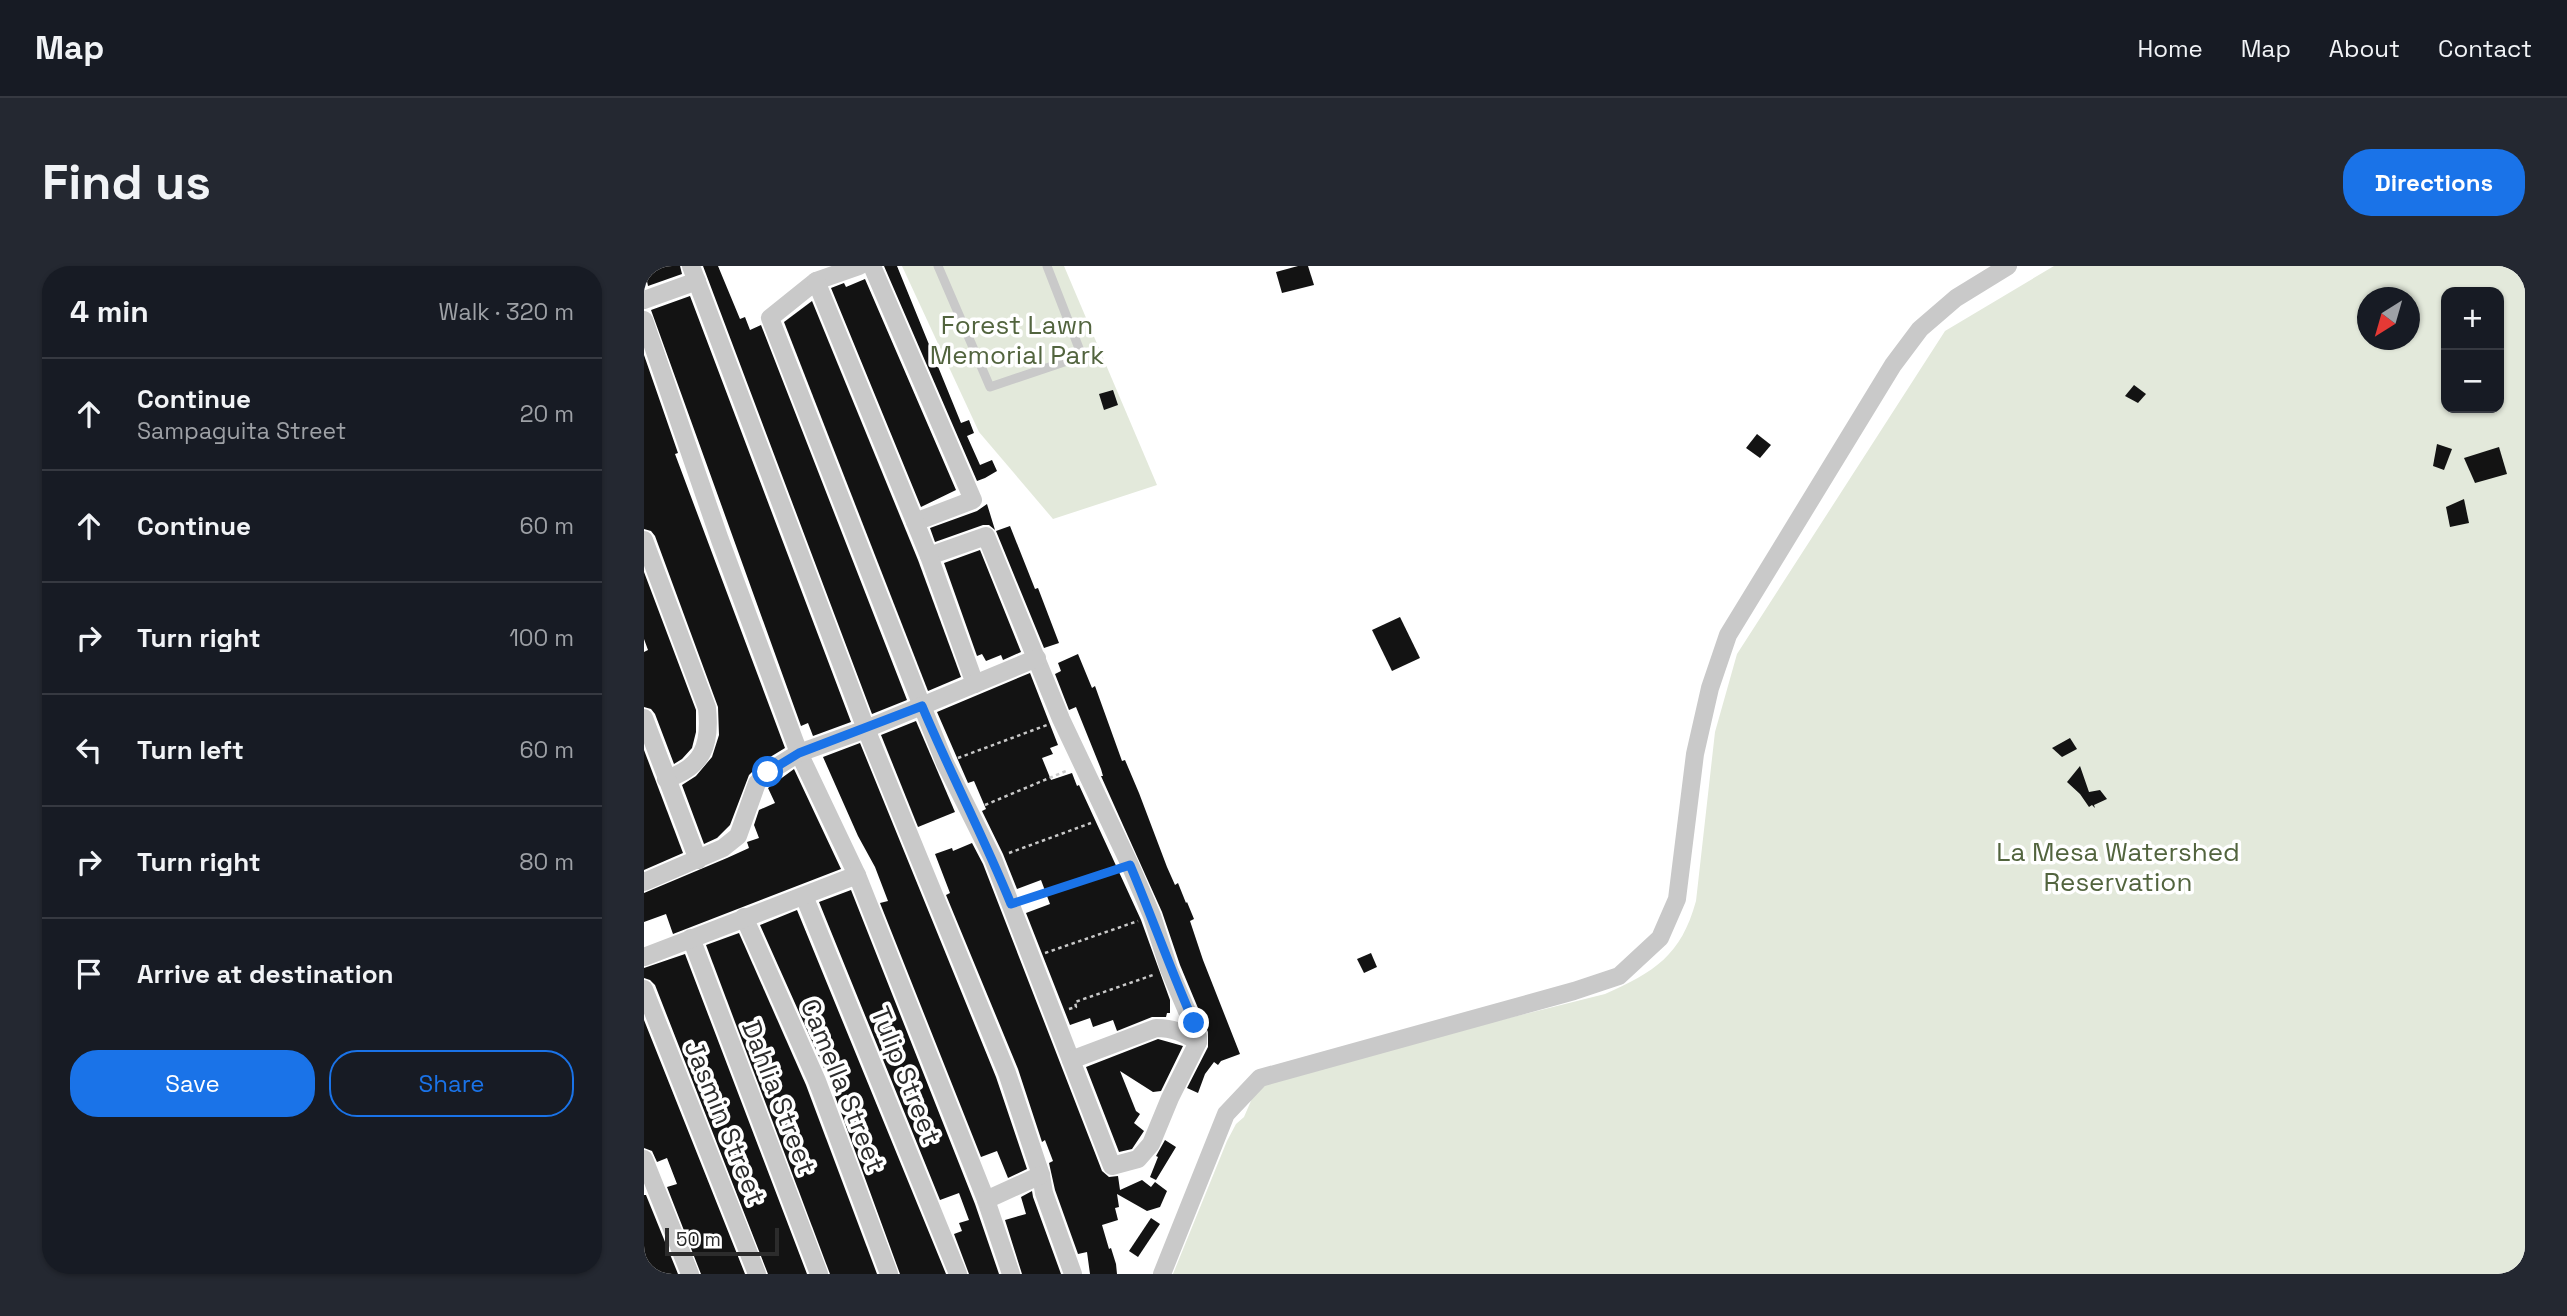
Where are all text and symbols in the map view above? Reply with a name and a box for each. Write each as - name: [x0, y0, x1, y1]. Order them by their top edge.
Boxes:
- text: Map: [35, 27, 104, 69]
- text: Home: [2137, 33, 2203, 64]
- text: Map: [2241, 33, 2291, 64]
- text: About: [2329, 33, 2400, 64]
- text: Contact: [2438, 33, 2532, 64]
- button: Directions: [2343, 149, 2525, 216]
- text: Find us: [42, 151, 211, 213]
- north arrow: [2357, 287, 2420, 350]
- map controls: [2441, 287, 2504, 413]
- button: +: [2441, 287, 2504, 350]
- text: 4 min: [70, 292, 149, 331]
- text: Walk · 320 m: [439, 297, 574, 327]
- park label: Forest Lawn Memorial Park: [930, 308, 1104, 372]
- button: −: [2441, 350, 2504, 413]
- text: Continue: [137, 382, 251, 416]
- icon: ahead: [70, 395, 108, 433]
- text: 20 m: [520, 399, 574, 429]
- text: Sampaguita Street: [137, 416, 346, 446]
- icon: ahead: [70, 507, 108, 545]
- text: Continue: [137, 509, 251, 543]
- text: 60 m: [519, 511, 574, 541]
- icon: right: [70, 619, 108, 657]
- text: Turn right: [137, 621, 261, 655]
- text: 100 m: [509, 623, 574, 653]
- icon: left: [70, 731, 108, 769]
- text: Turn left: [137, 733, 244, 767]
- text: 60 m: [519, 735, 574, 765]
- route start: [752, 756, 783, 787]
- park label: La Mesa Watershed Reservation: [1996, 835, 2240, 899]
- icon: right: [70, 843, 108, 881]
- text: Turn right: [137, 845, 261, 879]
- text: 80 m: [519, 847, 574, 877]
- icon: arrive: [70, 955, 108, 993]
- text: Arrive at destination: [137, 957, 394, 991]
- street label: Camella Street: [793, 994, 893, 1176]
- street label: Tulip Street: [863, 1001, 949, 1149]
- route end: [1178, 1007, 1209, 1038]
- street label: Dahlia Street: [734, 1015, 824, 1179]
- street label: Jasmin Street: [677, 1035, 773, 1209]
- button: Save: [70, 1050, 315, 1117]
- button: Share: [329, 1050, 574, 1117]
- scale bar: [665, 1225, 779, 1257]
- text: 50 m: [676, 1227, 721, 1252]

